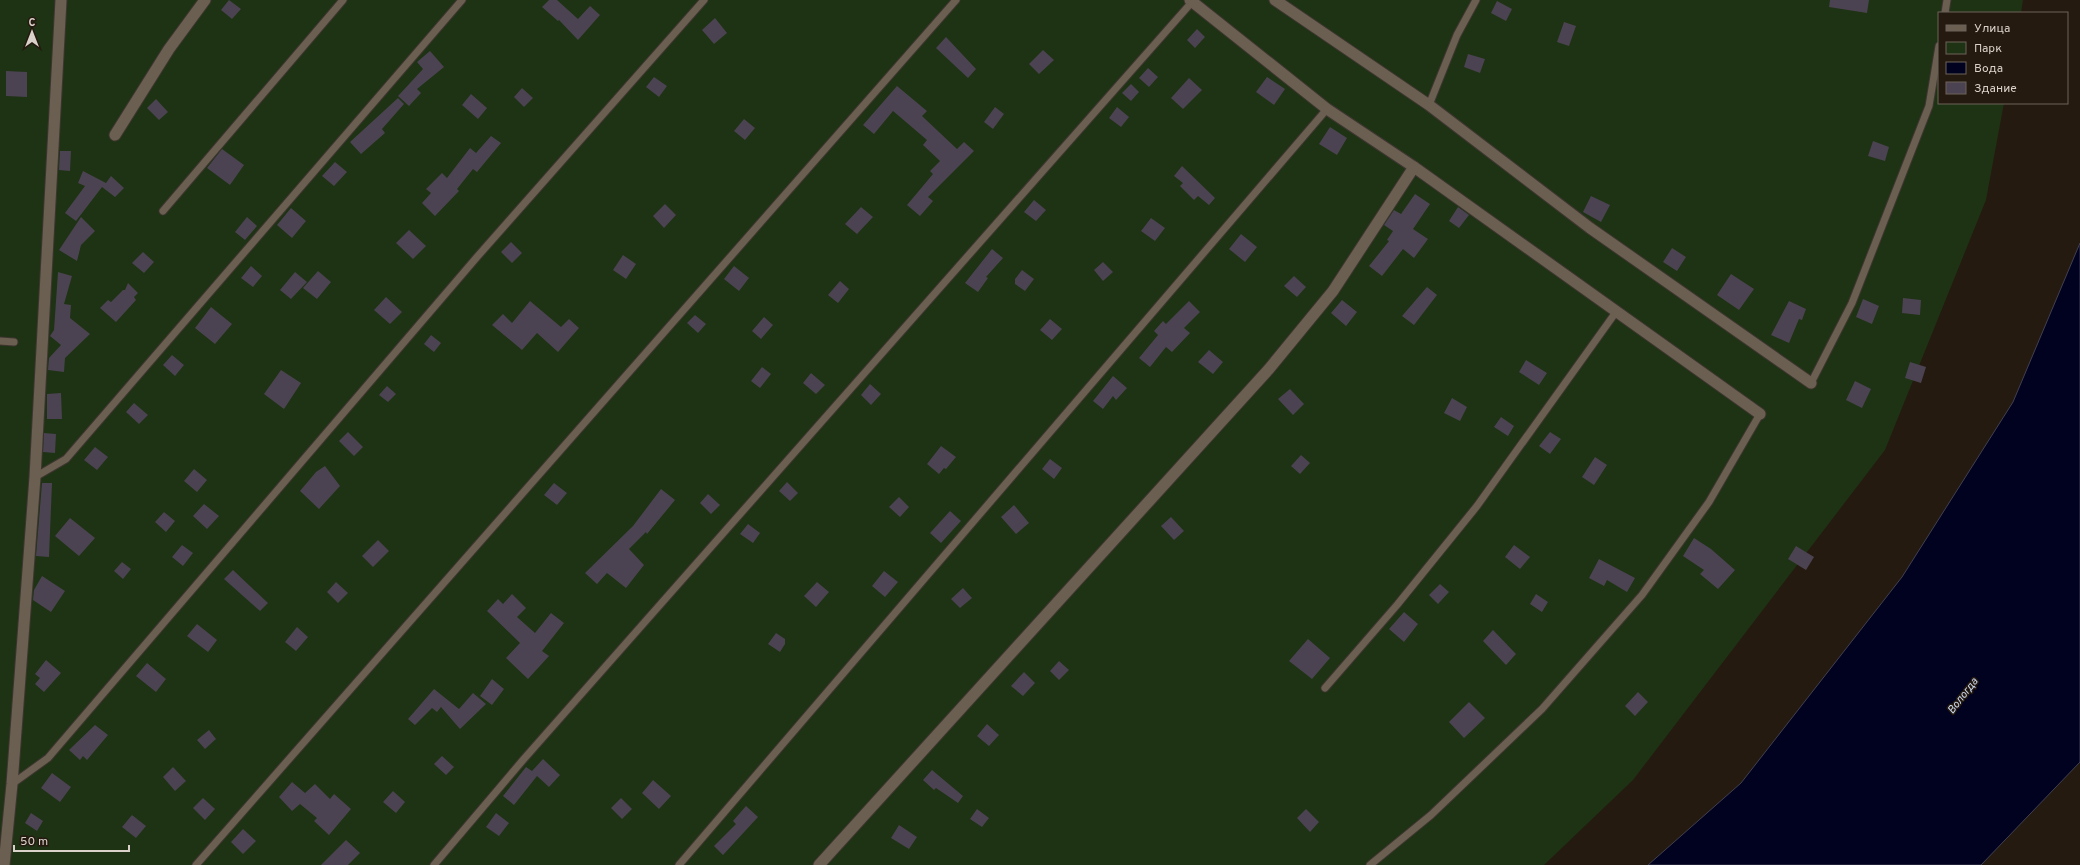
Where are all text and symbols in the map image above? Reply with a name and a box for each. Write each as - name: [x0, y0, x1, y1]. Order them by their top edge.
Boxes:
- north arrow: [12, 12, 52, 52]
- legend: [1938, 12, 2068, 104]
- text: С: [28, 16, 36, 30]
- text: Улица: [1974, 21, 2010, 37]
- text: Парк: [1974, 41, 2002, 57]
- text: Вода: [1974, 61, 2003, 77]
- text: Здание: [1974, 81, 2017, 97]
- water label: Вологда: [1945, 675, 1982, 717]
- scale bar: [14, 827, 129, 853]
- text: 50 m: [20, 834, 48, 850]

